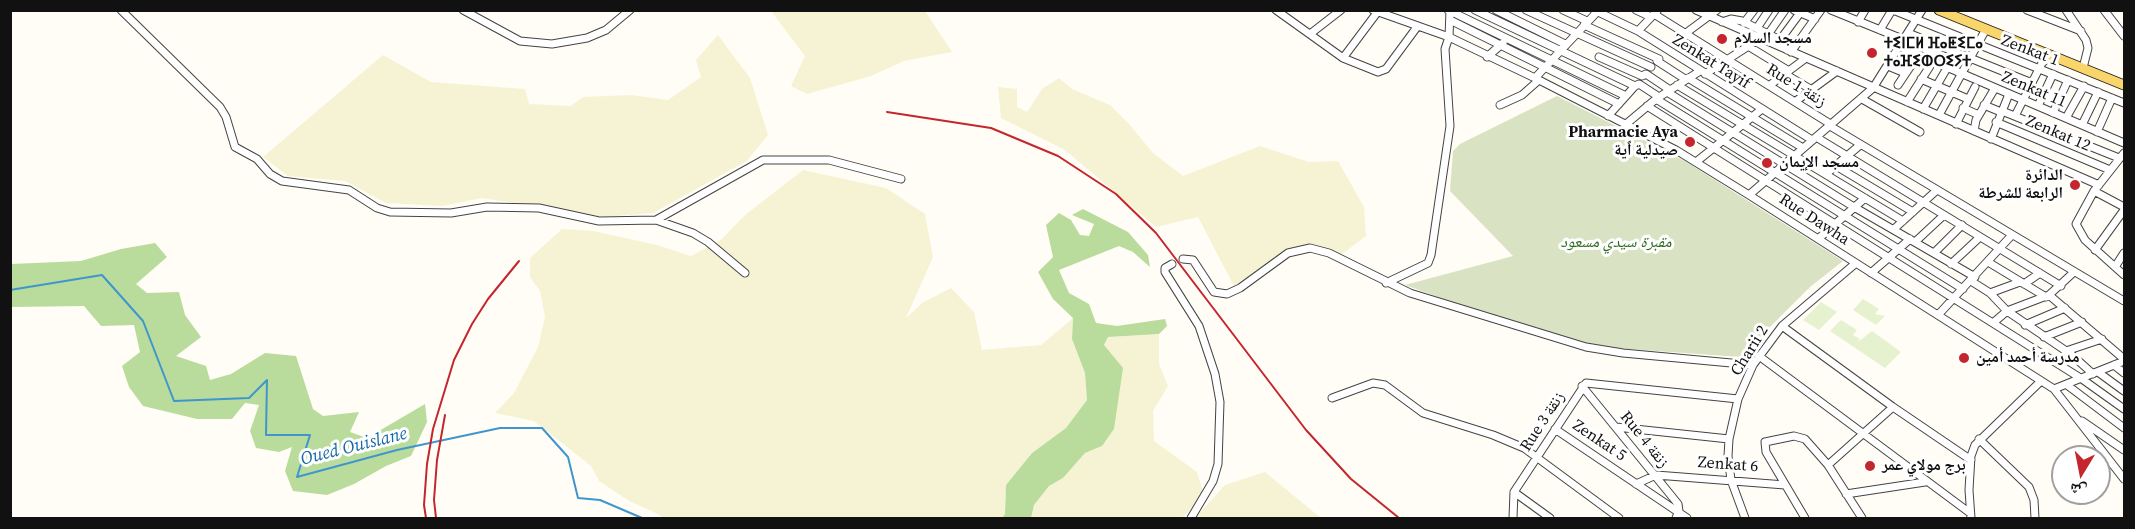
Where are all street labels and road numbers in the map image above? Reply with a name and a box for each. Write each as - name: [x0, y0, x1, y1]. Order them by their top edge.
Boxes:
- street label: Zenkat Tayif: [1669, 31, 1753, 93]
- street label: Zenkat 1: [1998, 31, 2062, 71]
- street label: Rue 1 زنقة: [1762, 60, 1830, 112]
- street label: Zenkat 11: [1999, 68, 2069, 112]
- street label: Zenkat 12: [2023, 112, 2093, 156]
- street label: Rue Dawha: [1775, 190, 1853, 250]
- street label: Charii 2: [1727, 322, 1773, 380]
- street label: Rue 3 زنقة: [1517, 389, 1569, 455]
- street label: Rue 4 زنقة: [1615, 408, 1673, 472]
- street label: Zenkat 5: [1569, 416, 1629, 466]
- street label: Zenkat 6: [1697, 453, 1759, 477]

